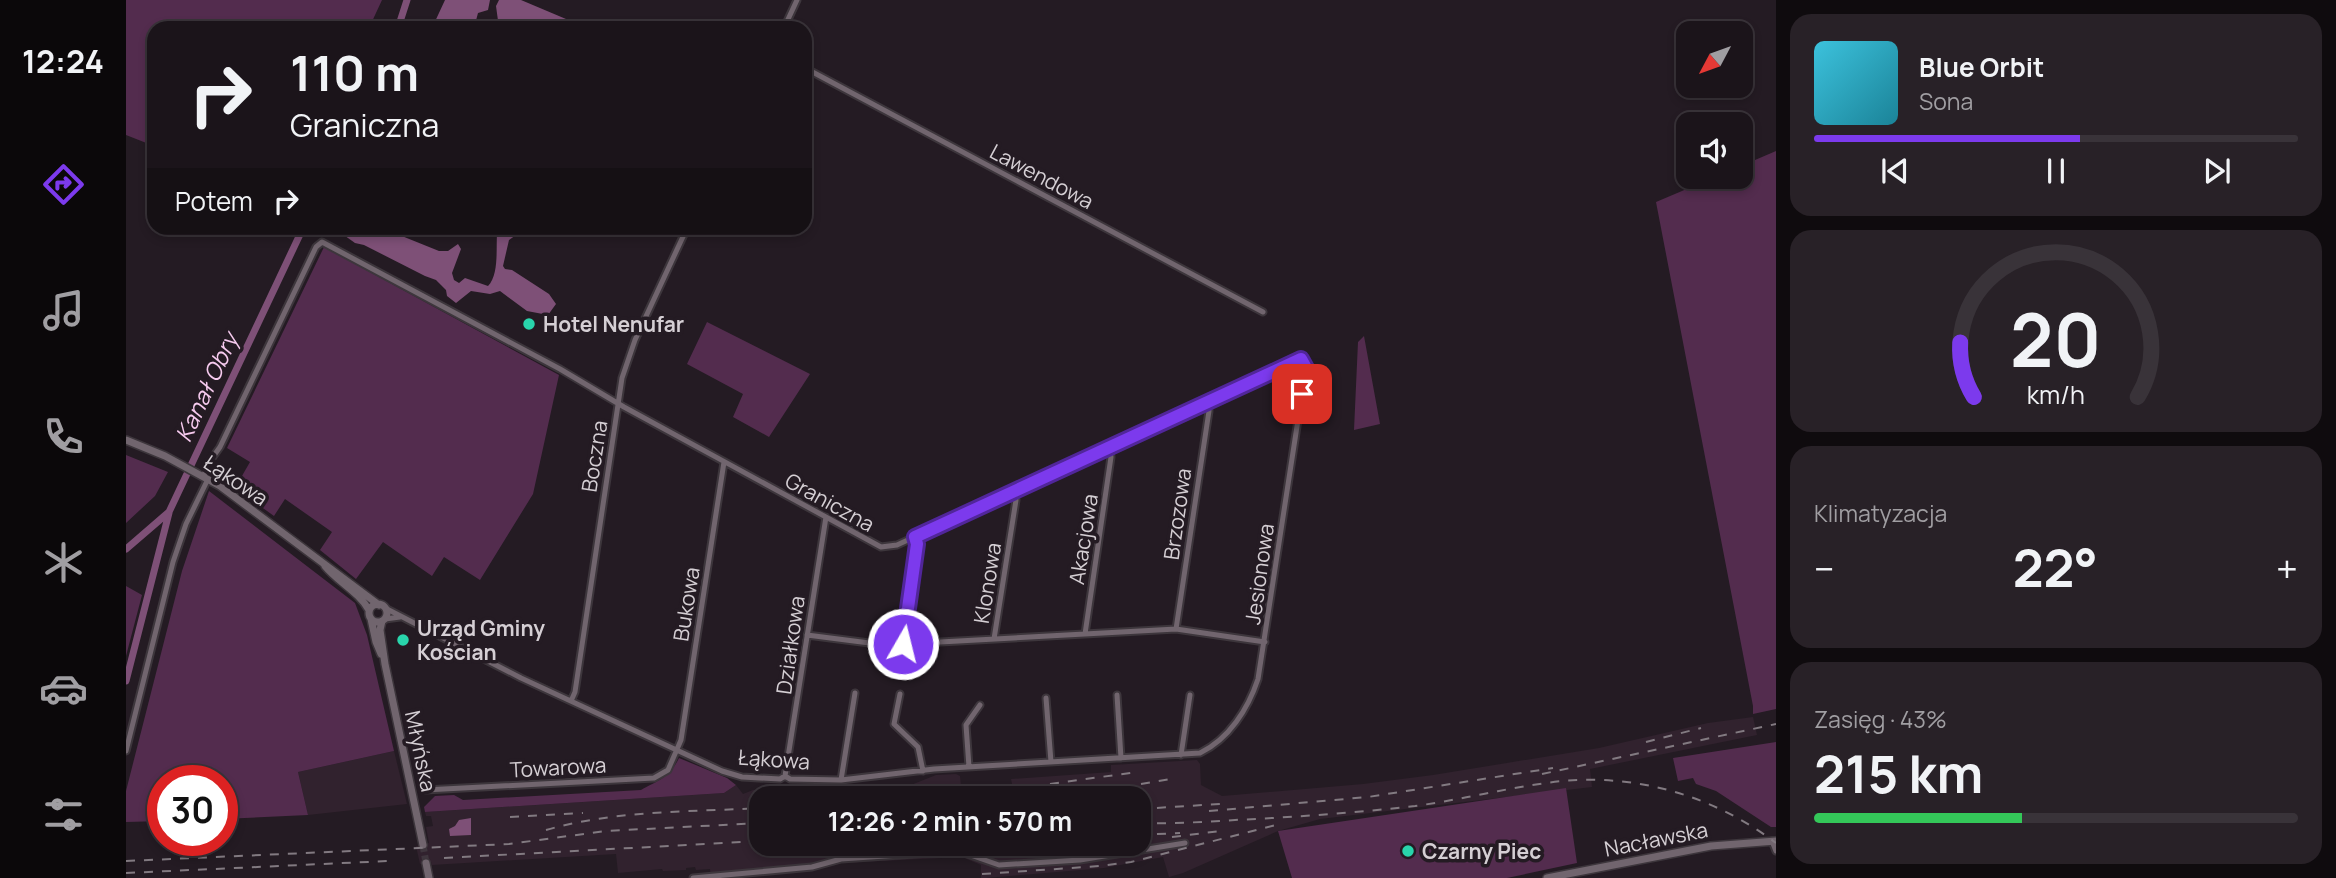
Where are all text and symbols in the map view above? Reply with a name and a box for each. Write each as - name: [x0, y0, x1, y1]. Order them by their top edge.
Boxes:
- north arrow: [1676, 21, 1754, 98]
- map controls: [1676, 21, 1753, 189]
- text: 12:24: [22, 39, 104, 83]
- text: 110 m: [290, 39, 419, 106]
- icon: right: [175, 49, 266, 140]
- text: Blue Orbit: [1919, 49, 2044, 85]
- text: Sona: [1919, 85, 1973, 117]
- text: Graniczna: [290, 103, 439, 147]
- button: sound: [1676, 112, 1753, 189]
- street label: Lawendowa: [985, 137, 1099, 215]
- icon: previous: [1876, 152, 1914, 190]
- icon: pause: [2037, 152, 2075, 190]
- icon: next: [2198, 152, 2236, 190]
- icon: directions: [39, 160, 88, 209]
- icon: right: [267, 182, 305, 220]
- text: Potem: [175, 183, 253, 219]
- icon: music: [39, 286, 88, 335]
- text: 20: [2010, 289, 2102, 389]
- place label: Hotel Nenufar: [543, 310, 684, 338]
- marker: Hotel Nenufar: [521, 316, 537, 332]
- water label: Kanał Obry: [167, 325, 246, 447]
- pin: [1272, 364, 1332, 424]
- icon: arrive: [1283, 375, 1321, 413]
- text: km/h: [2027, 377, 2085, 412]
- icon: phone: [39, 412, 88, 461]
- street label: Boczna: [575, 418, 613, 494]
- street label: Łąkowa: [198, 448, 274, 512]
- street label: Graniczna: [780, 466, 880, 538]
- street label: Brzozowa: [1157, 466, 1197, 562]
- street label: Akacjowa: [1062, 492, 1104, 586]
- text: Klimatyzacja: [1814, 497, 1947, 529]
- street label: Jesionowa: [1238, 522, 1280, 626]
- text: 22°: [2013, 532, 2098, 603]
- icon: climate: [39, 538, 88, 587]
- street label: Klonowa: [967, 541, 1007, 625]
- text: −: [1814, 542, 1835, 594]
- text: +: [2276, 542, 2298, 594]
- street label: Bukowa: [666, 565, 706, 643]
- street label: Działkowa: [769, 594, 811, 696]
- position arrow: [866, 607, 940, 681]
- place label: Urząd Gminy Kościan: [417, 614, 545, 666]
- marker: Urząd Gminy Kościan: [395, 632, 411, 648]
- icon: car: [39, 664, 88, 713]
- text: Zasięg · 43%: [1814, 703, 1947, 735]
- street label: Młyńska: [399, 708, 443, 794]
- text: 215 km: [1814, 738, 1983, 809]
- street label: Łąkowa: [737, 743, 811, 775]
- street label: Towarowa: [509, 750, 607, 784]
- speed limit sign: 30: [147, 765, 238, 856]
- icon: filters: [39, 790, 88, 839]
- text: 12:26 · 2 min · 570 m: [828, 803, 1072, 839]
- street label: Nacławska: [1602, 815, 1710, 863]
- place label: Czarny Piec: [1422, 837, 1541, 865]
- marker: Czarny Piec: [1400, 843, 1416, 859]

